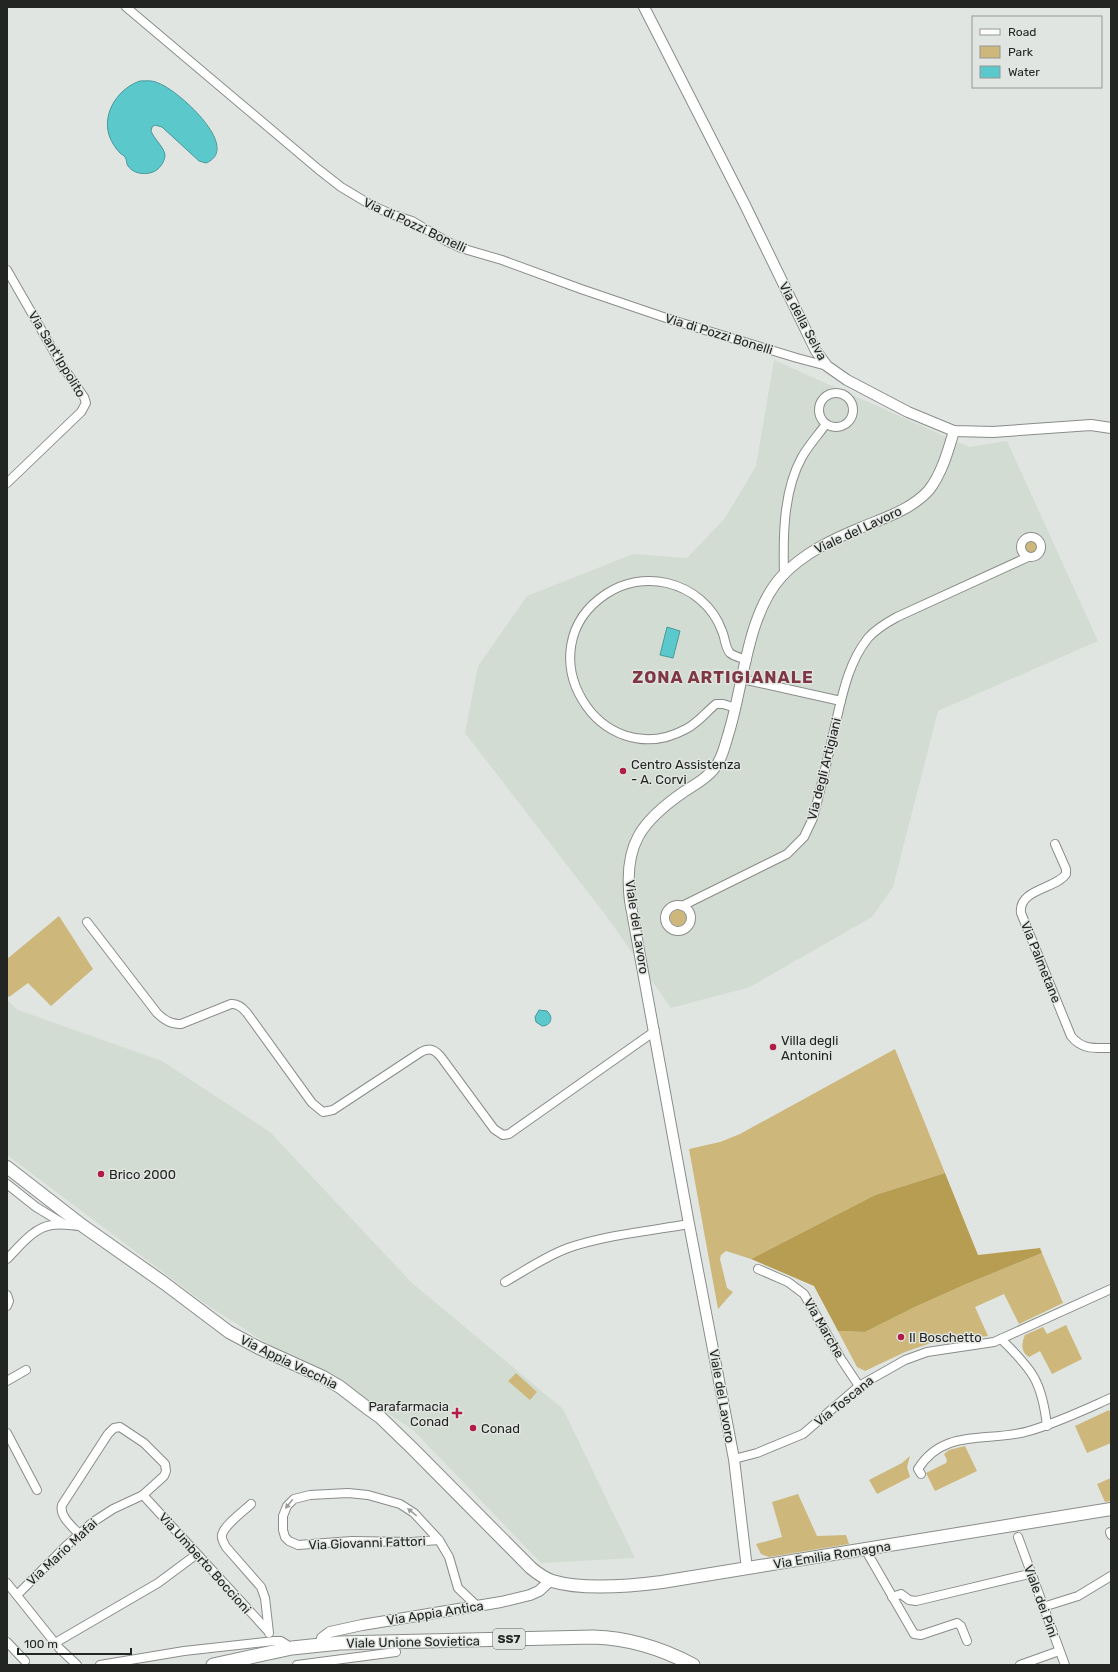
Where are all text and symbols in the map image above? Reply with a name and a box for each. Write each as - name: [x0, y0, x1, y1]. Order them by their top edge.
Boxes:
- legend: [972, 16, 1102, 88]
- text: Road: [1008, 25, 1036, 39]
- text: Park: [1008, 45, 1034, 59]
- text: Water: [1008, 65, 1040, 79]
- street label: Via di Pozzi Bonelli: [361, 195, 469, 255]
- street label: Via della Selva: [776, 279, 830, 363]
- street label: Via Sant'Ippolito: [25, 308, 89, 400]
- street label: Via di Pozzi Bonelli: [663, 310, 775, 358]
- street label: Viale del Lavoro: [812, 503, 904, 557]
- district label: ZONA ARTIGIANALE: [632, 667, 814, 687]
- street label: Via degli Artigiani: [804, 716, 845, 822]
- place label: Centro Assistenza - A. Corvi: [631, 757, 741, 787]
- marker: Centro Assistenza - A. Corvi: [618, 766, 628, 776]
- street label: Viale del Lavoro: [622, 879, 652, 975]
- street label: Via Palmetane: [1018, 919, 1064, 1005]
- place label: Villa degli Antonini: [781, 1033, 838, 1063]
- marker: Villa degli Antonini: [768, 1042, 778, 1052]
- place label: Brico 2000: [109, 1167, 176, 1182]
- marker: Brico 2000: [96, 1169, 106, 1179]
- street label: Via Marche: [801, 1295, 847, 1361]
- place label: Il Boschetto: [909, 1330, 982, 1345]
- street label: Via Appia Vecchia: [238, 1332, 340, 1392]
- marker: Il Boschetto: [896, 1332, 906, 1342]
- street label: Viale del Lavoro: [706, 1348, 738, 1444]
- street label: Via Toscana: [812, 1373, 876, 1429]
- place label: Parafarmacia Conad: [368, 1399, 449, 1429]
- marker: Parafarmacia Conad: [452, 1408, 462, 1418]
- place label: Conad: [481, 1421, 520, 1436]
- marker: Conad: [468, 1423, 478, 1433]
- one-way arrow: [285, 1499, 294, 1510]
- one-way arrow: [407, 1508, 418, 1516]
- street label: Via Umberto Boccioni: [156, 1510, 254, 1616]
- street label: Via Mario Mafai: [24, 1516, 100, 1588]
- street label: Via Giovanni Fattori: [308, 1533, 426, 1553]
- street label: Via Emilia Romagna: [772, 1538, 892, 1573]
- street label: Viale dei Pini: [1021, 1563, 1061, 1639]
- street label: Via Appia Antica: [385, 1598, 485, 1628]
- road number: SS7: [493, 1629, 525, 1649]
- scale bar: [18, 1630, 131, 1656]
- street label: Viale Unione Sovietica: [346, 1633, 480, 1651]
- text: 100 m: [24, 1637, 58, 1651]

